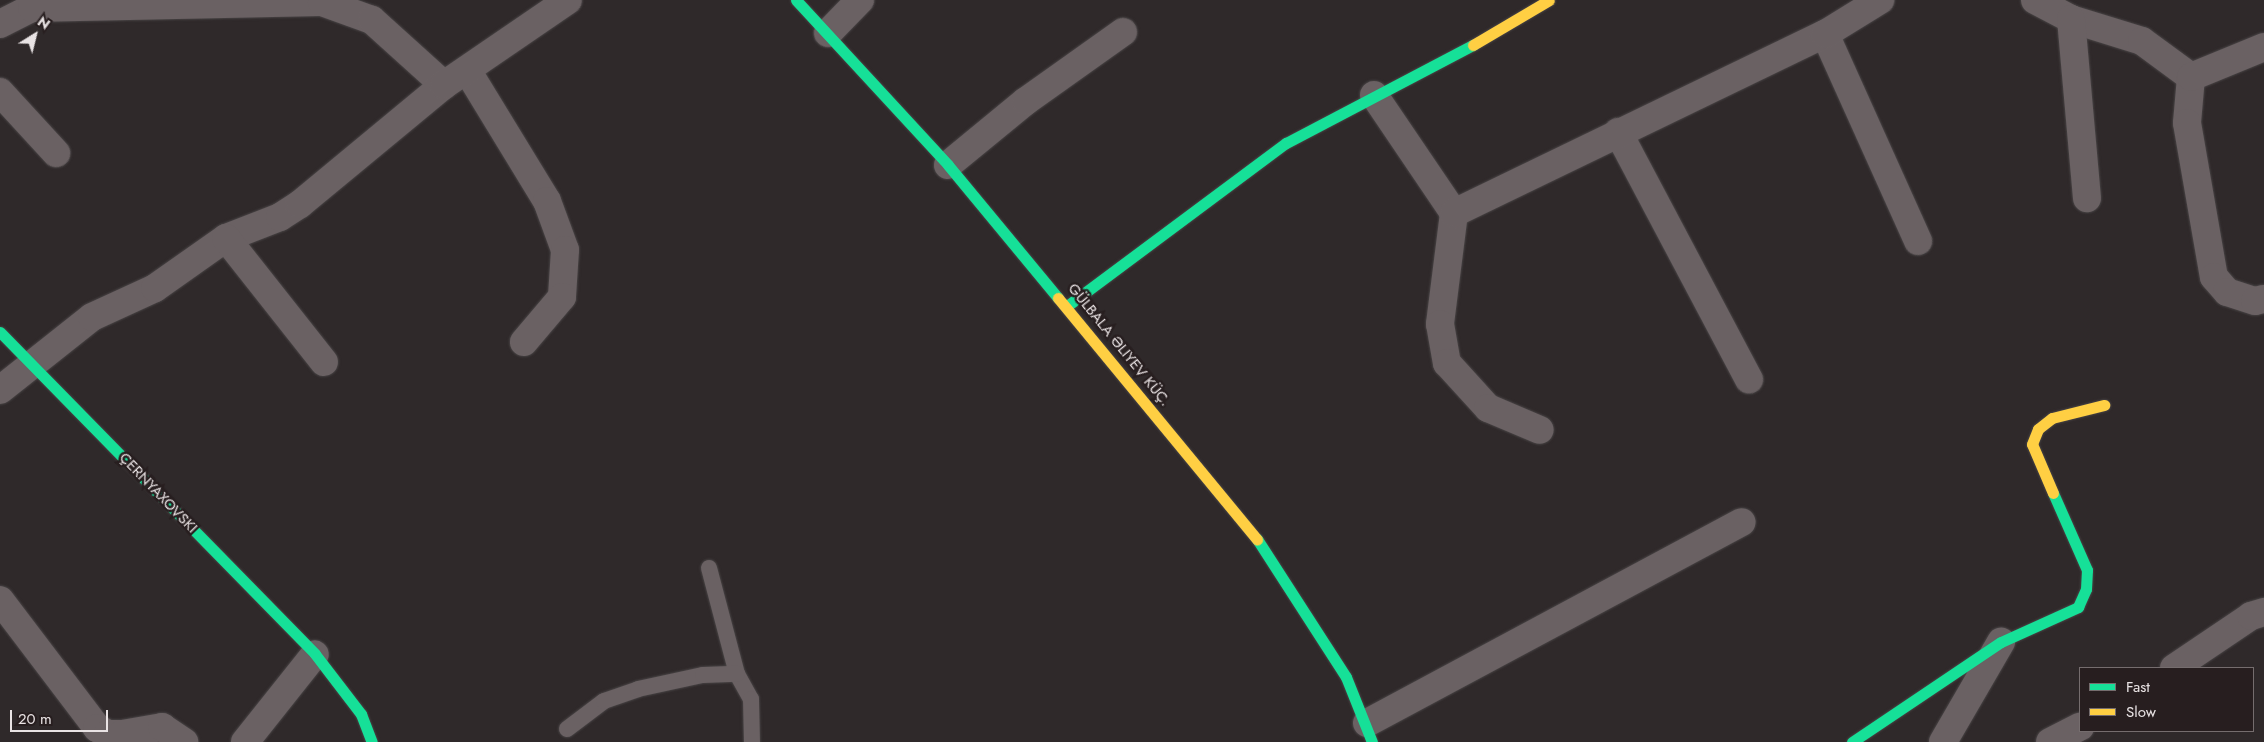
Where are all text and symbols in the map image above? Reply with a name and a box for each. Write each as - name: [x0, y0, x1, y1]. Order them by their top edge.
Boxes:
- north arrow: [10, 10, 60, 60]
- text: N: [33, 12, 54, 34]
- street label: GÜLBALA ƏLIYEV KÜÇ.: [1064, 280, 1174, 410]
- street label: ÇERNYAXOVSKI: [115, 449, 201, 537]
- legend: [2079, 667, 2254, 732]
- text: Fast: [2126, 676, 2150, 698]
- scale bar: [12, 700, 110, 732]
- text: Slow: [2126, 701, 2156, 723]
- text: 20 m: [18, 708, 52, 730]

